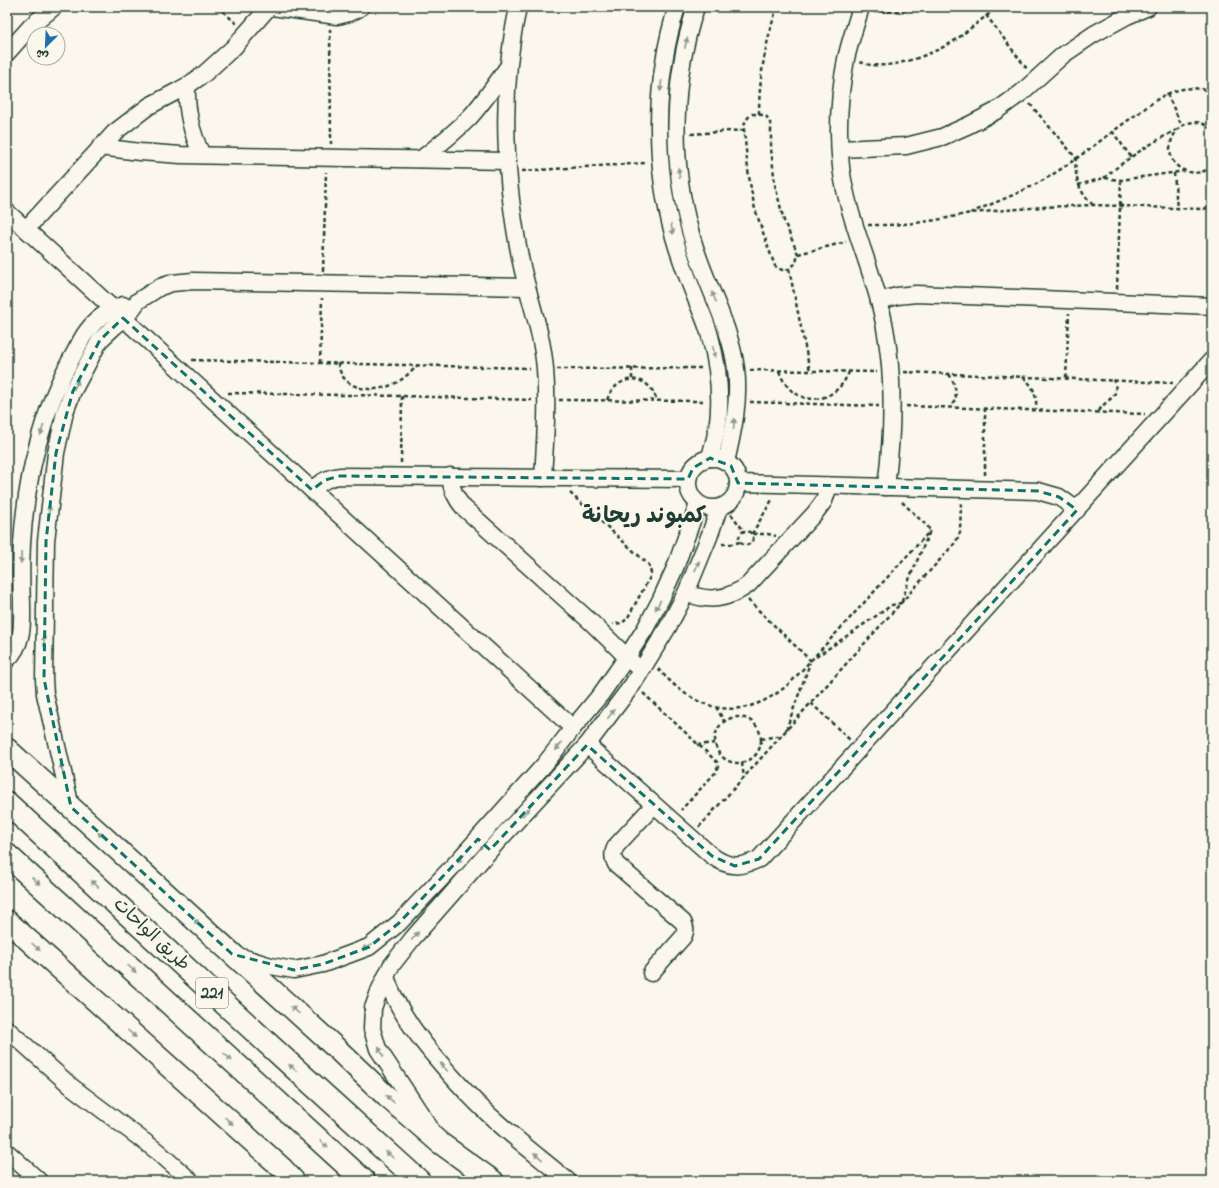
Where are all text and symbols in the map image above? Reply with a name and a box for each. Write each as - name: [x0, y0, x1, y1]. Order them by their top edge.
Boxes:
- north arrow: [26, 26, 66, 66]
- one-way arrow: [683, 37, 689, 49]
- text: ش: [34, 44, 51, 64]
- one-way arrow: [658, 80, 665, 92]
- one-way arrow: [676, 167, 682, 179]
- one-way arrow: [670, 223, 676, 235]
- one-way arrow: [710, 291, 716, 303]
- one-way arrow: [711, 346, 717, 358]
- one-way arrow: [73, 379, 79, 391]
- one-way arrow: [731, 418, 737, 430]
- one-way arrow: [39, 424, 45, 436]
- district label: كمبوند ريحانة: [582, 501, 706, 533]
- one-way arrow: [46, 505, 52, 517]
- one-way arrow: [18, 552, 25, 564]
- one-way arrow: [695, 559, 701, 571]
- one-way arrow: [654, 599, 661, 611]
- one-way arrow: [41, 634, 47, 647]
- one-way arrow: [606, 708, 615, 719]
- one-way arrow: [555, 740, 564, 751]
- one-way arrow: [59, 763, 65, 775]
- one-way arrow: [521, 807, 530, 817]
- one-way arrow: [97, 831, 107, 840]
- one-way arrow: [456, 853, 465, 863]
- one-way arrow: [31, 877, 41, 886]
- one-way arrow: [91, 880, 100, 889]
- street label: طريق الواحات: [107, 892, 195, 978]
- one-way arrow: [194, 919, 203, 928]
- one-way arrow: [410, 930, 419, 941]
- one-way arrow: [31, 942, 41, 951]
- one-way arrow: [361, 944, 373, 950]
- one-way arrow: [127, 964, 137, 974]
- road number: 221: [196, 978, 228, 1008]
- one-way arrow: [289, 1006, 300, 1015]
- one-way arrow: [127, 1029, 137, 1039]
- one-way arrow: [377, 1046, 384, 1058]
- one-way arrow: [223, 1052, 233, 1061]
- one-way arrow: [439, 1062, 448, 1072]
- one-way arrow: [288, 1063, 298, 1072]
- one-way arrow: [385, 1094, 395, 1104]
- one-way arrow: [224, 1116, 234, 1125]
- one-way arrow: [319, 1140, 329, 1149]
- one-way arrow: [385, 1151, 394, 1160]
- one-way arrow: [532, 1152, 543, 1161]

